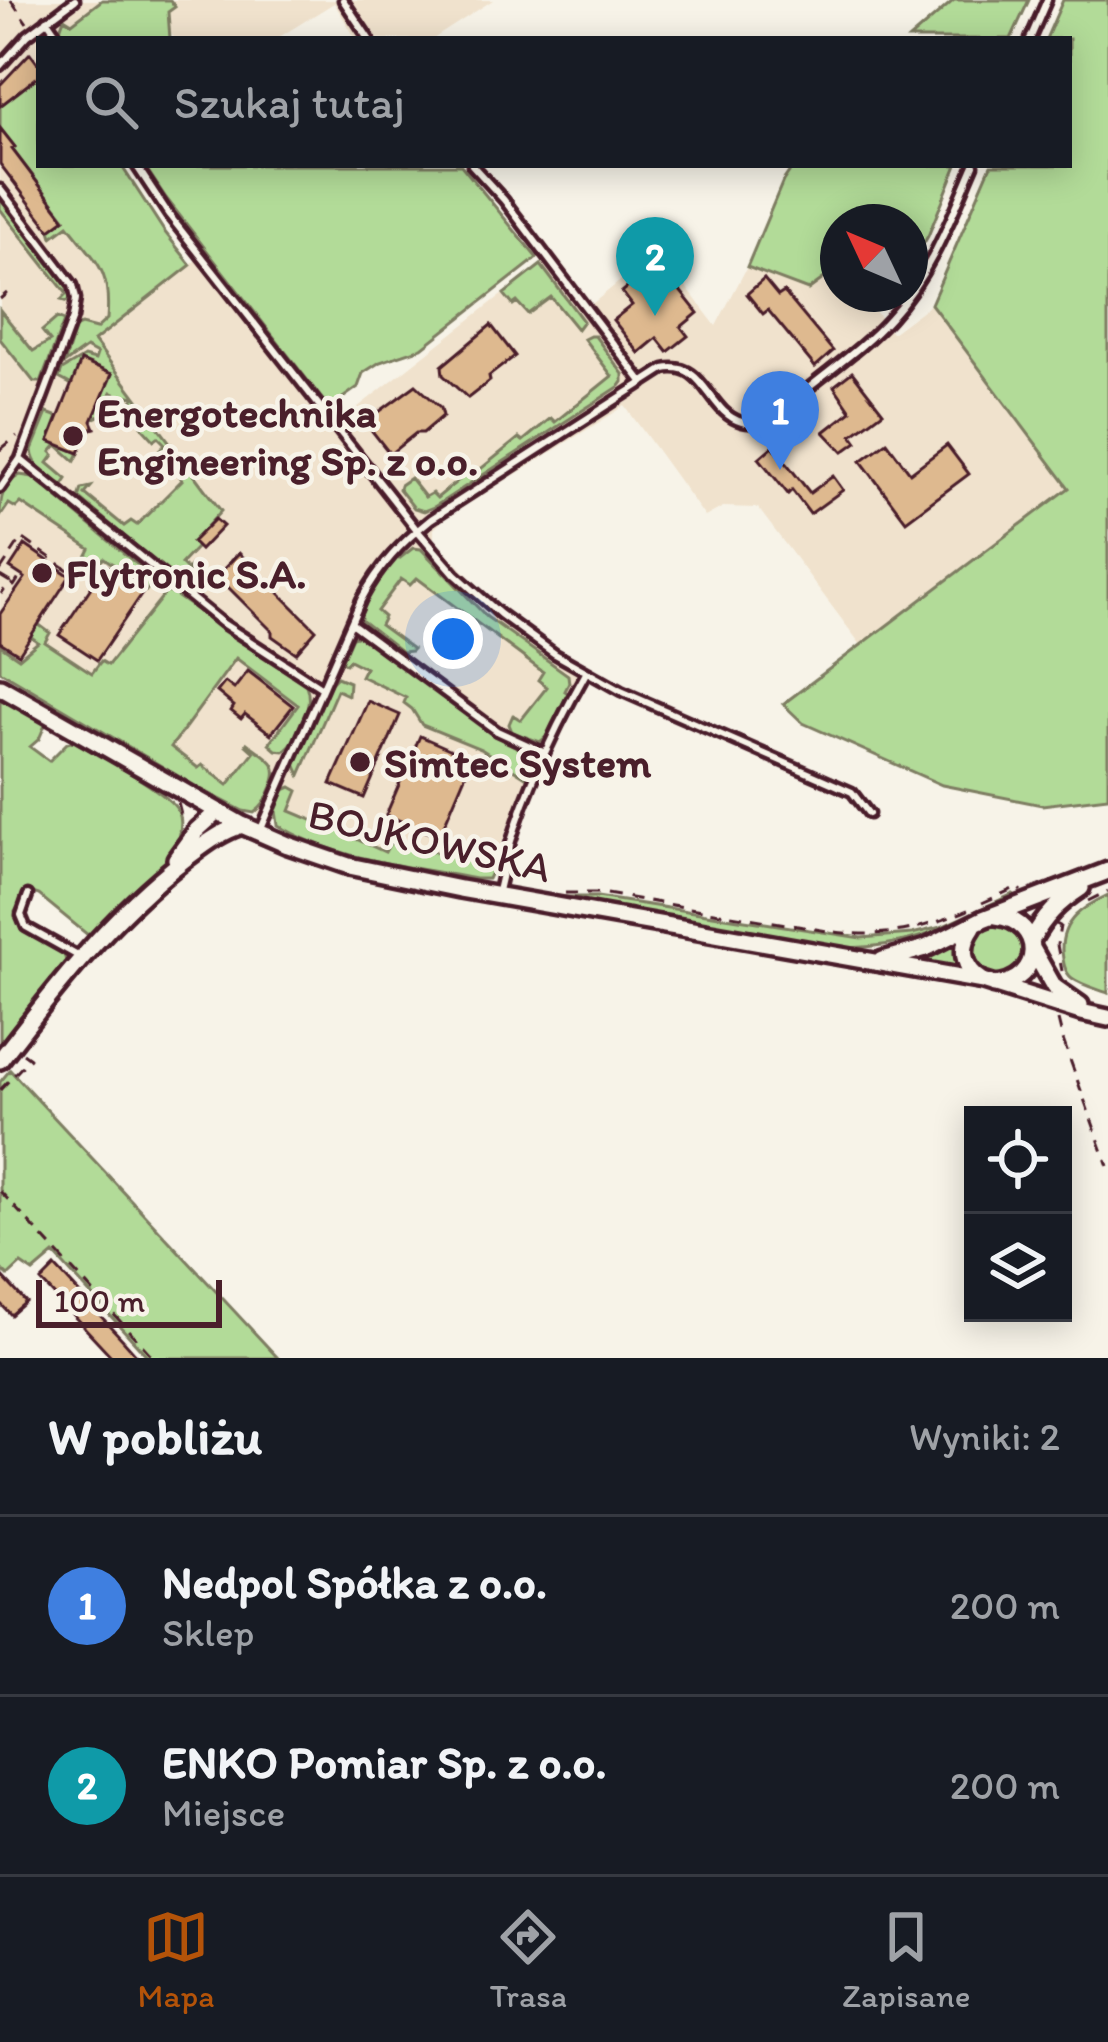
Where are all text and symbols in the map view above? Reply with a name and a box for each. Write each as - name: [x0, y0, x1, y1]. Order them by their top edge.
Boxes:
- search box: [36, 36, 1072, 168]
- icon: search: [78, 69, 144, 135]
- text: Szukaj tutaj: [174, 75, 405, 129]
- north arrow: [820, 204, 928, 312]
- pin: 2: [616, 217, 694, 316]
- pin: 1: [741, 371, 819, 470]
- place label: Energotechnika Engineering Sp. z o.o.: [97, 387, 478, 486]
- marker: Energotechnika Engineering Sp. z o.o.: [60, 423, 86, 449]
- place label: Flytronic S.A.: [66, 548, 307, 599]
- marker: Flytronic S.A.: [29, 560, 55, 586]
- your location: [423, 609, 483, 669]
- place label: Simtec System: [384, 737, 652, 788]
- marker: Simtec System: [347, 749, 373, 775]
- street label: BOJKOWSKA: [304, 788, 556, 893]
- map controls: [964, 1106, 1072, 1322]
- button: locate: [964, 1106, 1072, 1214]
- button: layers: [964, 1214, 1072, 1322]
- scale bar: [36, 1274, 222, 1327]
- text: 100 m: [54, 1281, 145, 1320]
- text: W pobliżu: [48, 1406, 262, 1467]
- text: Wyniki: 2: [909, 1413, 1060, 1460]
- text: Nedpol Spółka z o.o.: [162, 1555, 547, 1609]
- text: 1: [78, 1582, 96, 1629]
- text: 200 m: [950, 1582, 1060, 1629]
- text: Sklep: [162, 1609, 254, 1656]
- text: ENKO Pomiar Sp. z o.o.: [162, 1735, 607, 1789]
- text: 2: [77, 1762, 97, 1809]
- text: 200 m: [950, 1762, 1060, 1809]
- text: Miejsce: [162, 1789, 285, 1836]
- tab: Mapa: [138, 1904, 214, 2015]
- tab: Trasa: [490, 1904, 567, 2015]
- tab: Zapisane: [842, 1904, 970, 2015]

